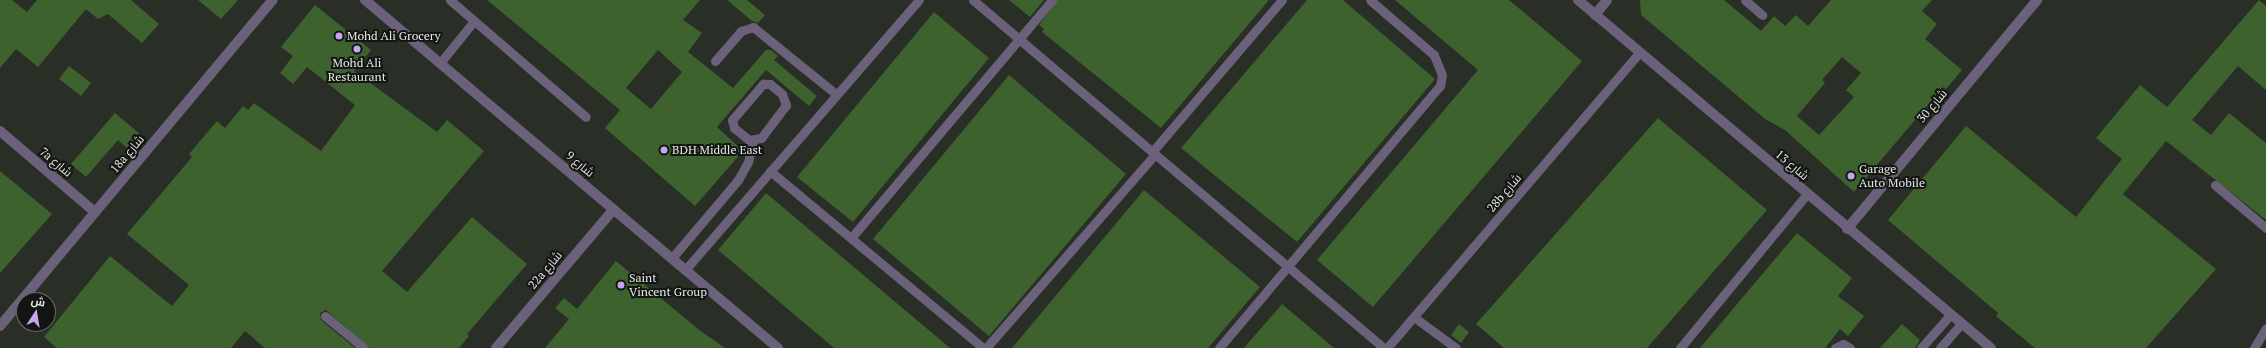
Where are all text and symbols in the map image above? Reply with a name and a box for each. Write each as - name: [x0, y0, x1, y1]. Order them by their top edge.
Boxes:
- place label: Mohd Ali Grocery: [347, 29, 441, 43]
- marker: Mohd Ali Grocery: [334, 31, 344, 41]
- marker: Mohd Ali Restaurant: [352, 44, 362, 54]
- place label: Mohd Ali Restaurant: [328, 56, 386, 84]
- street label: شارع 30: [1914, 86, 1950, 126]
- street label: 18a شارع: [107, 132, 147, 176]
- place label: BDH Middle East: [672, 143, 762, 157]
- street label: 7a شارع: [37, 144, 75, 180]
- marker: BDH Middle East: [659, 145, 669, 155]
- street label: شارع 13: [1772, 147, 1812, 183]
- street label: شارع 9: [563, 148, 597, 180]
- place label: Garage Auto Mobile: [1859, 162, 1925, 190]
- street label: 28b شارع: [1484, 171, 1524, 215]
- marker: Garage Auto Mobile: [1846, 171, 1856, 181]
- street label: 22a شارع: [525, 248, 565, 292]
- place label: Saint Vincent Group: [629, 271, 707, 299]
- marker: Saint Vincent Group: [616, 280, 626, 290]
- north arrow: [16, 292, 56, 332]
- text: ش: [30, 293, 47, 310]

